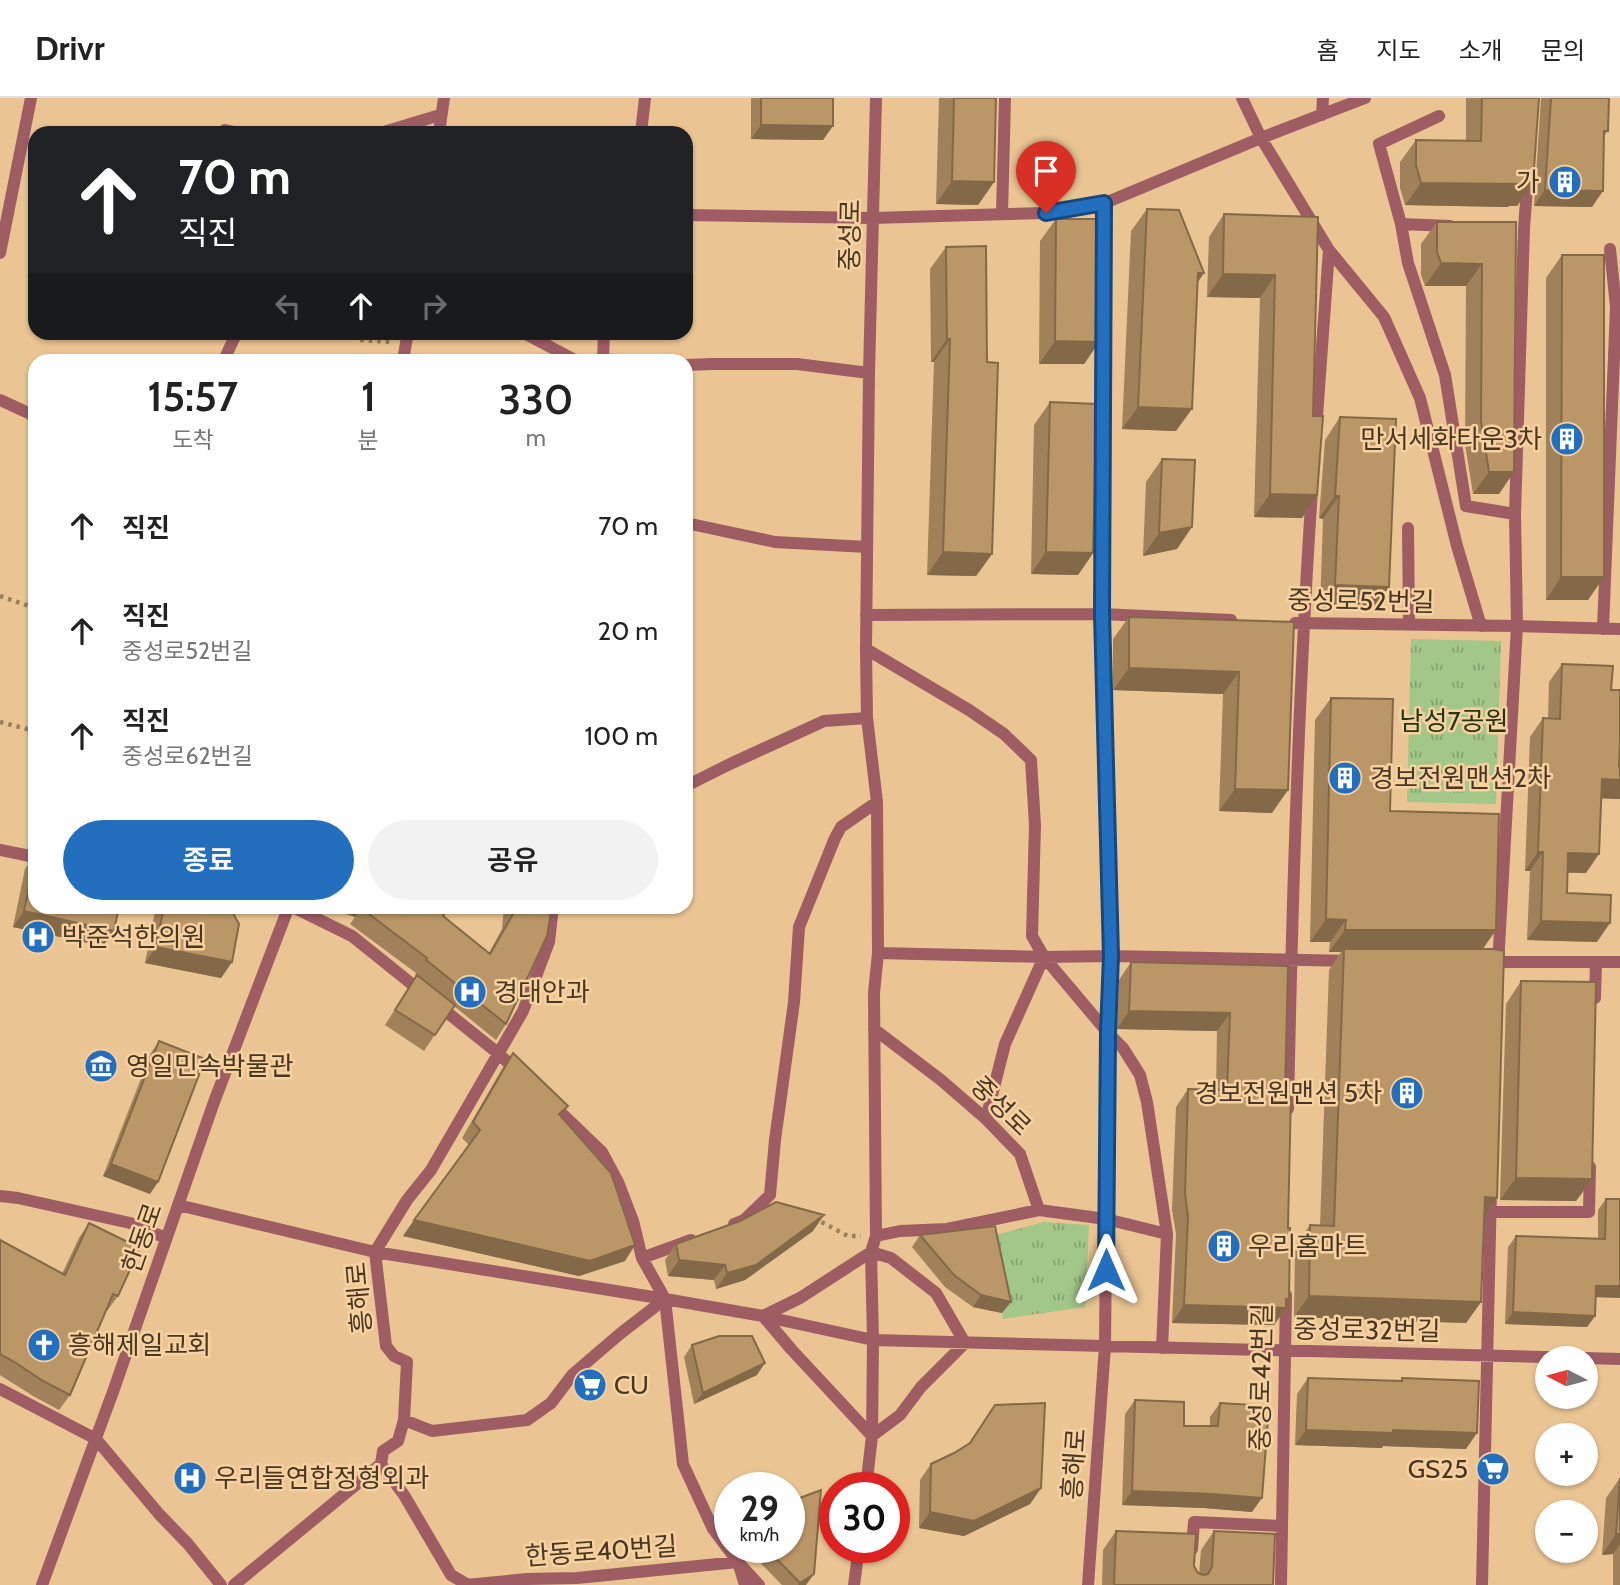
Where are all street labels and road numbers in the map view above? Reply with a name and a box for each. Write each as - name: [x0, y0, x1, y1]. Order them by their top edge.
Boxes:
- street label: 중성로: [833, 199, 867, 271]
- street label: 중성로52번길: [1287, 584, 1435, 618]
- street label: 중성로: [964, 1070, 1038, 1142]
- street label: 한동로: [115, 1199, 169, 1277]
- street label: 흥해로: [340, 1261, 378, 1335]
- street label: 중성로42번길: [1244, 1303, 1278, 1451]
- street label: 중성로32번길: [1293, 1313, 1441, 1347]
- street label: 흥해로: [1056, 1427, 1092, 1501]
- street label: 한동로40번길: [524, 1530, 678, 1572]

